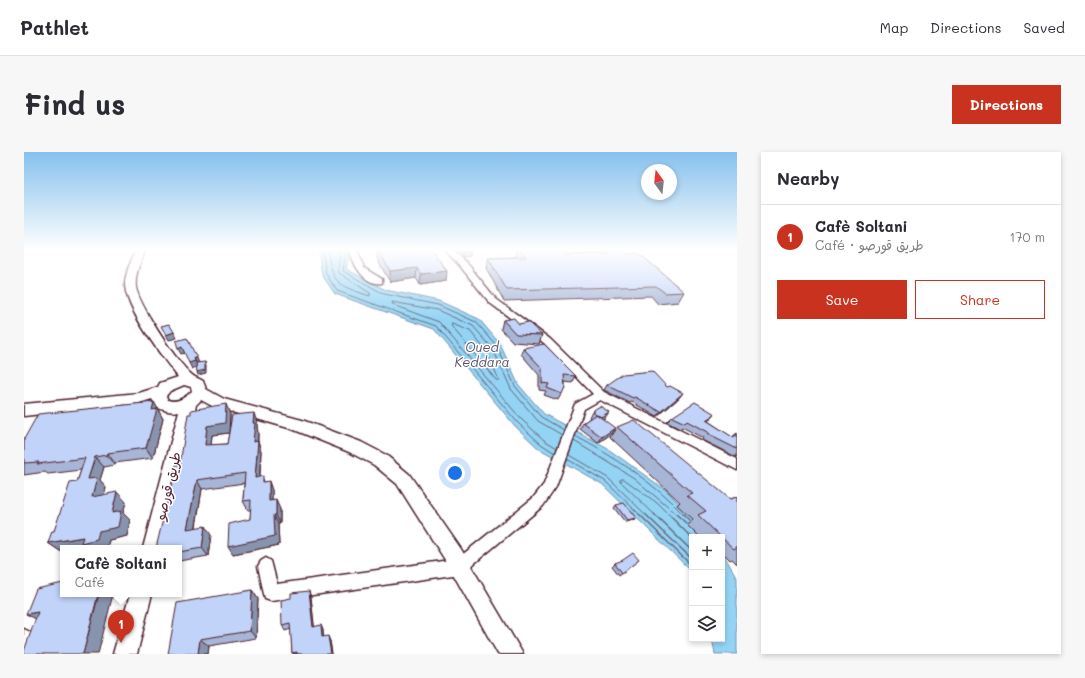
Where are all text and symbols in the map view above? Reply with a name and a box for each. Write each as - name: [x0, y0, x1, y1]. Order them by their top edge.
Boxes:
- text: Pathlet: [20, 15, 89, 40]
- text: Map: [880, 18, 908, 37]
- text: Directions: [930, 18, 1001, 37]
- text: Saved: [1023, 18, 1065, 37]
- button: Directions: [952, 85, 1061, 124]
- text: Find us: [24, 86, 125, 122]
- north arrow: [641, 164, 677, 200]
- text: Nearby: [777, 167, 839, 189]
- text: Cafè Soltani: [815, 216, 908, 236]
- text: 1: [787, 228, 793, 245]
- text: 170 m: [1009, 228, 1045, 245]
- text: Café · طريق قورصو: [815, 236, 924, 253]
- button: Save: [777, 280, 907, 319]
- button: Share: [915, 280, 1045, 319]
- water label: Oued Keddara: [454, 338, 510, 370]
- street label: طريق قورصو: [150, 450, 186, 523]
- your location: [445, 463, 465, 483]
- map controls: [689, 534, 725, 642]
- button: +: [689, 534, 725, 570]
- popup: [60, 545, 182, 597]
- text: Cafè Soltani: [75, 553, 167, 573]
- button: −: [689, 570, 725, 606]
- text: Café: [75, 573, 105, 590]
- button: layers: [689, 606, 725, 642]
- pin: 1: [108, 610, 134, 643]

